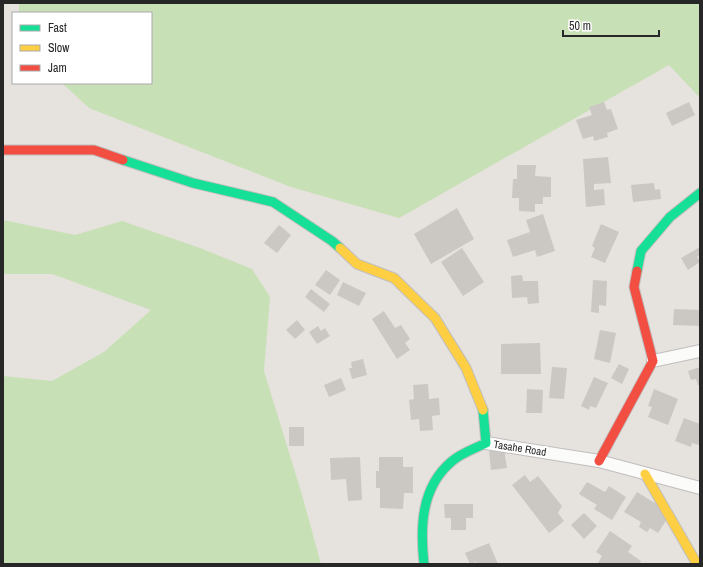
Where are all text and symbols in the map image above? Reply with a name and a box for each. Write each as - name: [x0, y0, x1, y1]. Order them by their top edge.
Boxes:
- legend: [12, 12, 152, 84]
- scale bar: [563, 12, 659, 38]
- text: 50 m: [569, 18, 591, 34]
- text: Fast: [48, 20, 67, 36]
- text: Slow: [48, 40, 70, 56]
- text: Jam: [48, 60, 67, 76]
- street label: Tasahe Road: [493, 437, 547, 459]

